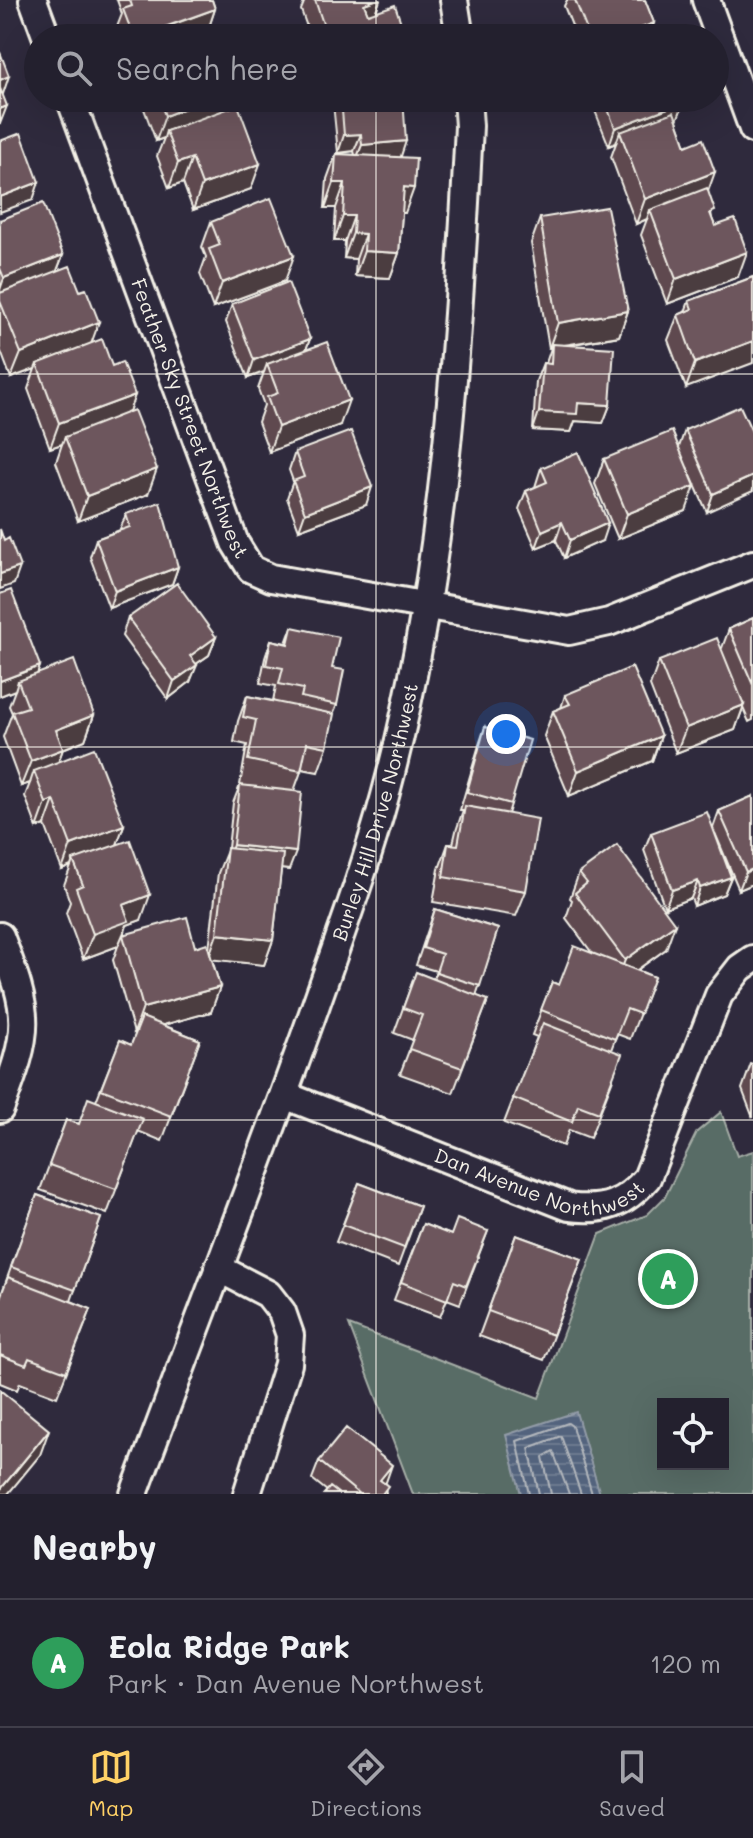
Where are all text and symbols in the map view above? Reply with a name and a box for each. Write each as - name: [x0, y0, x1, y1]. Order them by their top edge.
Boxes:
- search box: [24, 24, 729, 112]
- icon: search: [52, 46, 96, 90]
- text: Search here: [116, 48, 299, 88]
- street label: Feather Sky Street Northwest: [126, 275, 255, 563]
- street label: Burley Hill Drive Northwest: [325, 681, 423, 944]
- your location: [486, 714, 526, 754]
- street label: Dan Avenue Northwest: [431, 1141, 650, 1220]
- pin: A: [642, 1249, 694, 1309]
- map controls: [657, 1398, 729, 1470]
- button: locate: [657, 1398, 729, 1470]
- text: Nearby: [32, 1524, 157, 1569]
- text: Eola Ridge Park: [108, 1626, 350, 1666]
- text: A: [49, 1646, 67, 1680]
- text: 120 m: [650, 1646, 721, 1680]
- text: Park · Dan Avenue Northwest: [108, 1666, 484, 1700]
- tab: Map: [89, 1745, 133, 1822]
- tab: Directions: [310, 1745, 422, 1822]
- tab: Saved: [599, 1745, 664, 1822]

